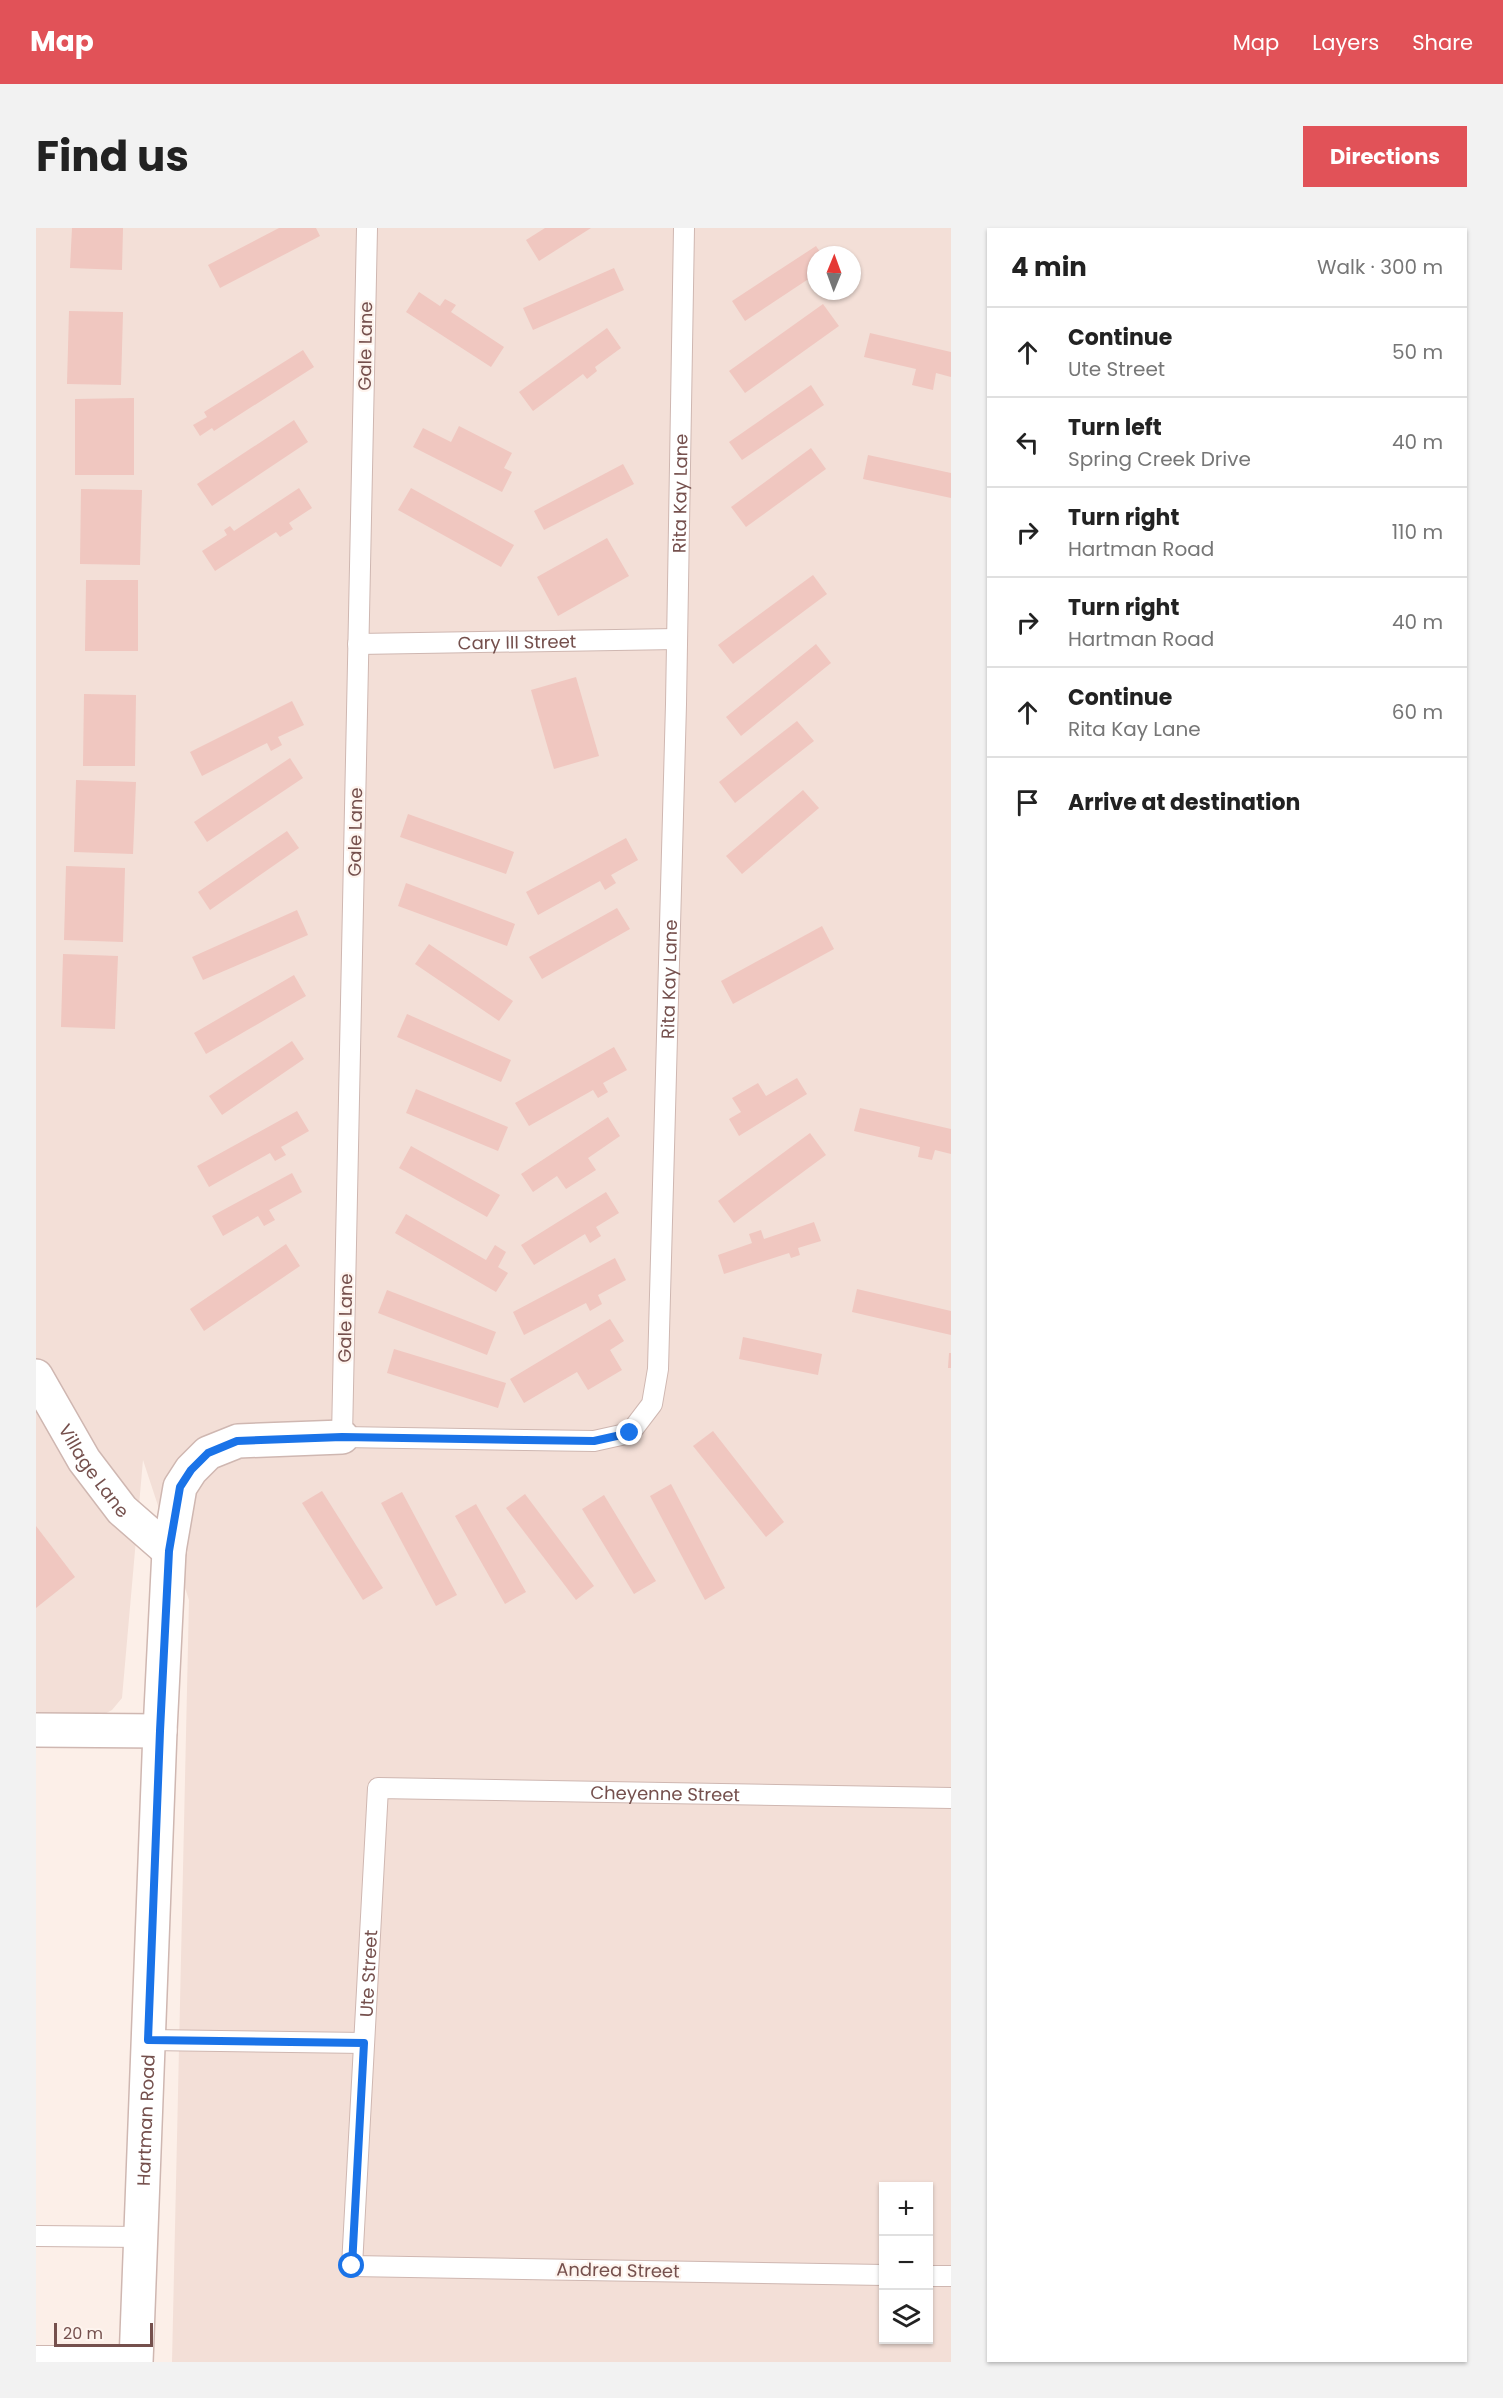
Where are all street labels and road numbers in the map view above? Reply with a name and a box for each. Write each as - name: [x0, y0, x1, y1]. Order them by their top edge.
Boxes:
- street label: Gale Lane: [352, 301, 378, 391]
- street label: Rita Kay Lane: [666, 433, 693, 553]
- street label: Cary III Street: [457, 628, 576, 655]
- street label: Gale Lane: [342, 787, 368, 877]
- street label: Rita Kay Lane: [654, 919, 683, 1039]
- street label: Gale Lane: [332, 1273, 358, 1363]
- street label: Village Lane: [53, 1419, 135, 1523]
- street label: Cheyenne Street: [590, 1779, 740, 1807]
- street label: Ute Street: [353, 1929, 383, 2018]
- street label: Hartman Road: [130, 2054, 160, 2187]
- street label: Andrea Street: [556, 2256, 680, 2284]

